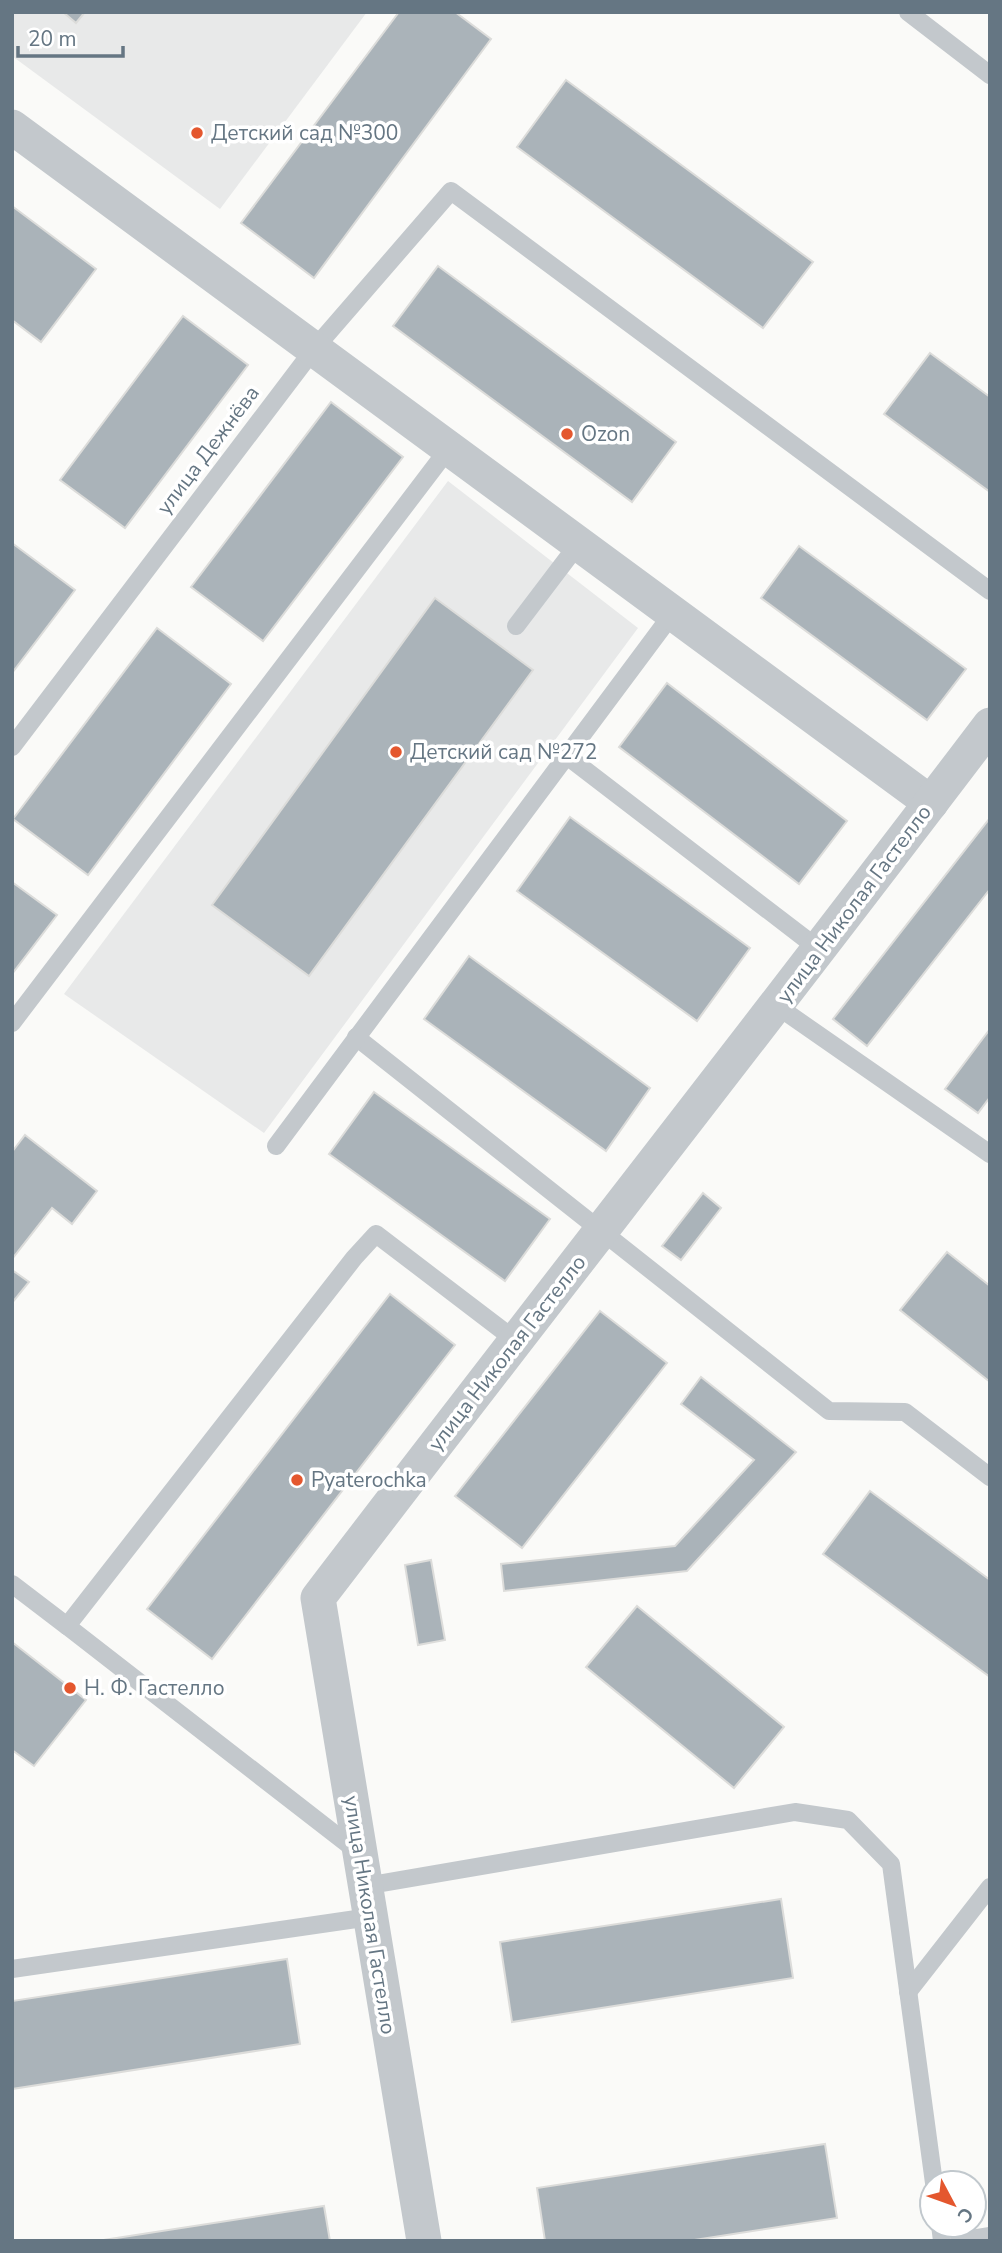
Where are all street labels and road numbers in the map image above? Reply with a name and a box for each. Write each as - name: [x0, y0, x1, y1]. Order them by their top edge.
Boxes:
- street label: улица Дежнёва: [150, 380, 266, 520]
- street label: улица Николая Гастелло: [770, 799, 938, 1009]
- street label: улица Николая Гастелло: [422, 1249, 592, 1457]
- street label: улица Николая Гастелло: [337, 1794, 403, 2036]

